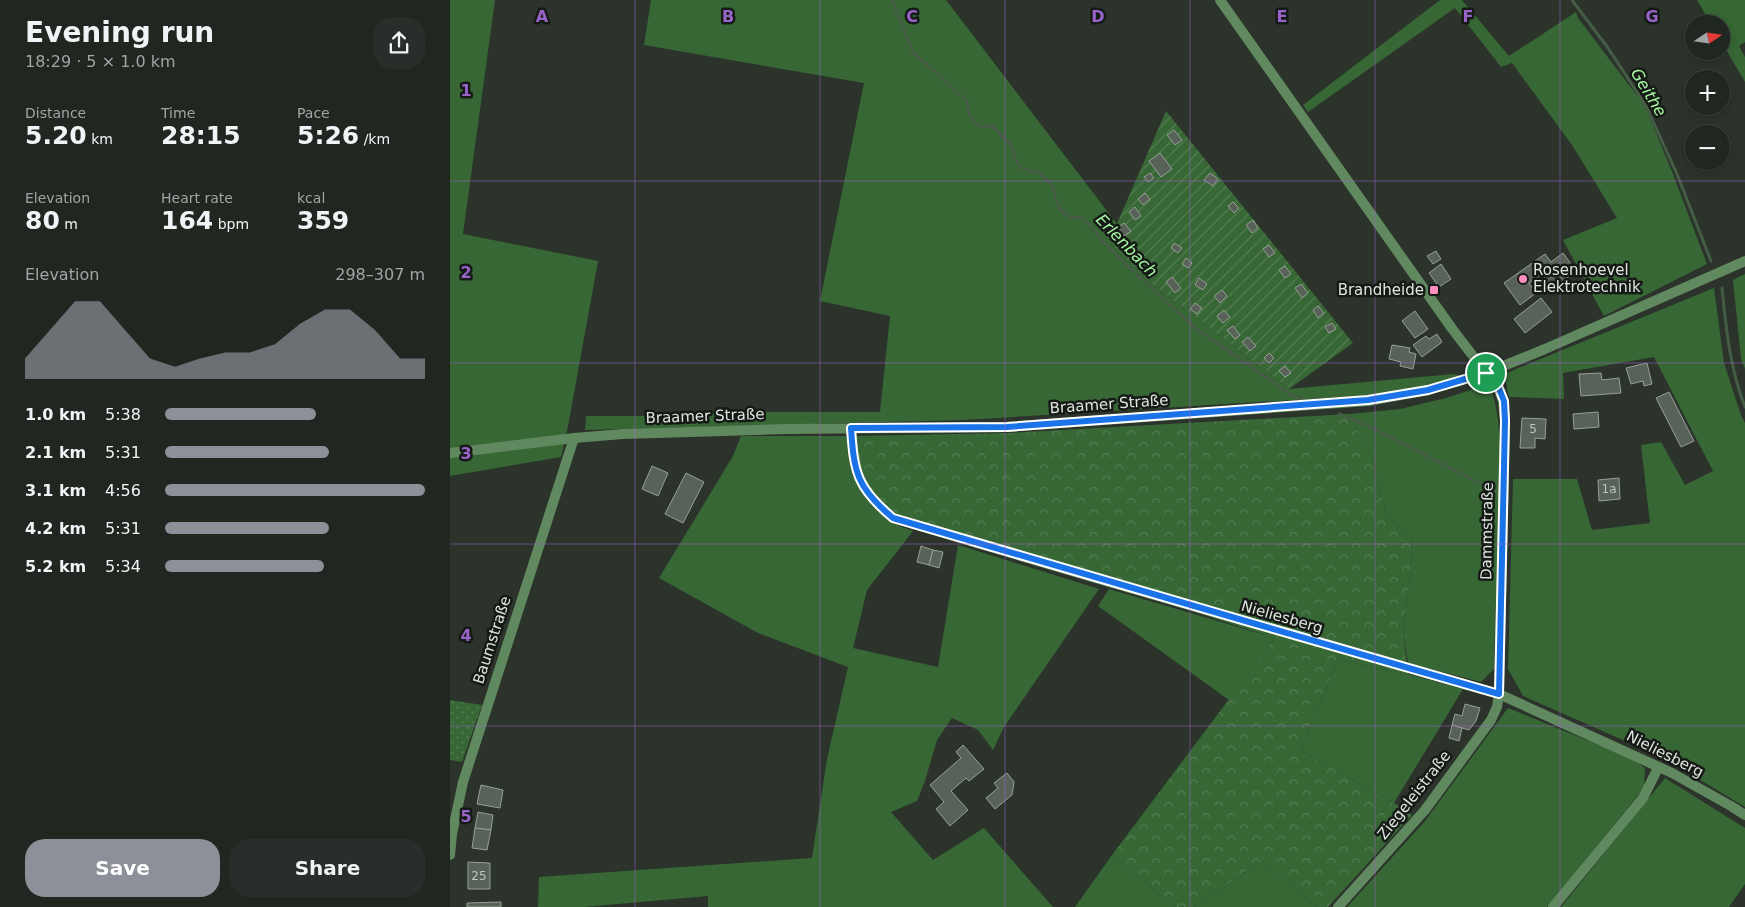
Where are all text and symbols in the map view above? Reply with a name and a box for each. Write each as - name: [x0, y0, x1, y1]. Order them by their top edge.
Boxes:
- text: A: [536, 7, 549, 26]
- text: B: [722, 7, 734, 26]
- text: C: [906, 7, 918, 26]
- text: D: [1091, 7, 1105, 26]
- text: E: [1277, 7, 1287, 26]
- text: F: [1463, 7, 1473, 26]
- text: G: [1645, 7, 1659, 26]
- north arrow: [1685, 15, 1730, 60]
- map controls: [1685, 15, 1730, 170]
- text: Evening run: [25, 16, 214, 49]
- button: share: [373, 17, 425, 69]
- text: 18:29 · 5 × 1.0 km: [25, 52, 176, 71]
- water label: Geithe: [1627, 65, 1670, 120]
- button: +: [1685, 70, 1730, 115]
- text: 1: [460, 81, 472, 100]
- text: Distance: [25, 105, 86, 121]
- text: Time: [161, 105, 195, 121]
- text: Pace: [297, 105, 330, 121]
- text: 5.20: [25, 121, 87, 150]
- text: 28:15: [161, 121, 241, 150]
- text: 5:26: [297, 121, 359, 150]
- button: −: [1685, 125, 1730, 170]
- text: km: [87, 131, 113, 147]
- text: /km: [359, 131, 390, 147]
- text: Elevation: [25, 190, 90, 206]
- text: Heart rate: [161, 190, 233, 206]
- text: kcal: [297, 190, 325, 206]
- text: 80: [25, 206, 60, 235]
- text: 164: [161, 206, 213, 235]
- text: 359: [297, 206, 349, 235]
- water label: Erlenbach: [1092, 210, 1161, 281]
- text: m: [60, 216, 78, 232]
- text: bpm: [213, 216, 249, 232]
- place label: Rosenhoevel Elektrotechnik: [1533, 261, 1641, 296]
- text: 2: [460, 263, 472, 282]
- text: Elevation: [25, 265, 99, 284]
- text: 298–307 m: [335, 265, 425, 284]
- marker: Rosenhoevel Elektrotechnik: [1517, 273, 1529, 285]
- place label: Brandheide: [1338, 281, 1424, 299]
- marker: Brandheide: [1428, 284, 1440, 296]
- pin: [1465, 352, 1507, 394]
- icon: arrive: [1472, 359, 1500, 387]
- street label: Braamer Straße: [1049, 391, 1169, 417]
- text: 1.0 km: [25, 405, 86, 424]
- text: 5:38: [105, 405, 141, 424]
- street label: Braamer Straße: [645, 405, 765, 427]
- house number: 5: [1529, 422, 1537, 436]
- text: 2.1 km: [25, 443, 86, 462]
- text: 5:31: [105, 443, 141, 462]
- text: 3: [460, 444, 472, 463]
- text: 3.1 km: [25, 481, 86, 500]
- text: 4:56: [105, 481, 141, 500]
- street label: Dammstraße: [1477, 482, 1497, 580]
- house number: 1a: [1602, 482, 1617, 496]
- text: 4.2 km: [25, 519, 86, 538]
- text: 5:31: [105, 519, 141, 538]
- text: 5.2 km: [25, 557, 86, 576]
- text: 5:34: [105, 557, 141, 576]
- street label: Baumstraße: [469, 594, 515, 686]
- street label: Nieliesberg: [1239, 597, 1325, 637]
- text: 4: [460, 626, 472, 645]
- street label: Nieliesberg: [1623, 727, 1707, 781]
- street label: Ziegeleistraße: [1374, 747, 1454, 843]
- text: 5: [460, 807, 472, 826]
- button: Save: [25, 839, 220, 897]
- button: Share: [230, 839, 425, 897]
- house number: 25: [471, 869, 487, 883]

